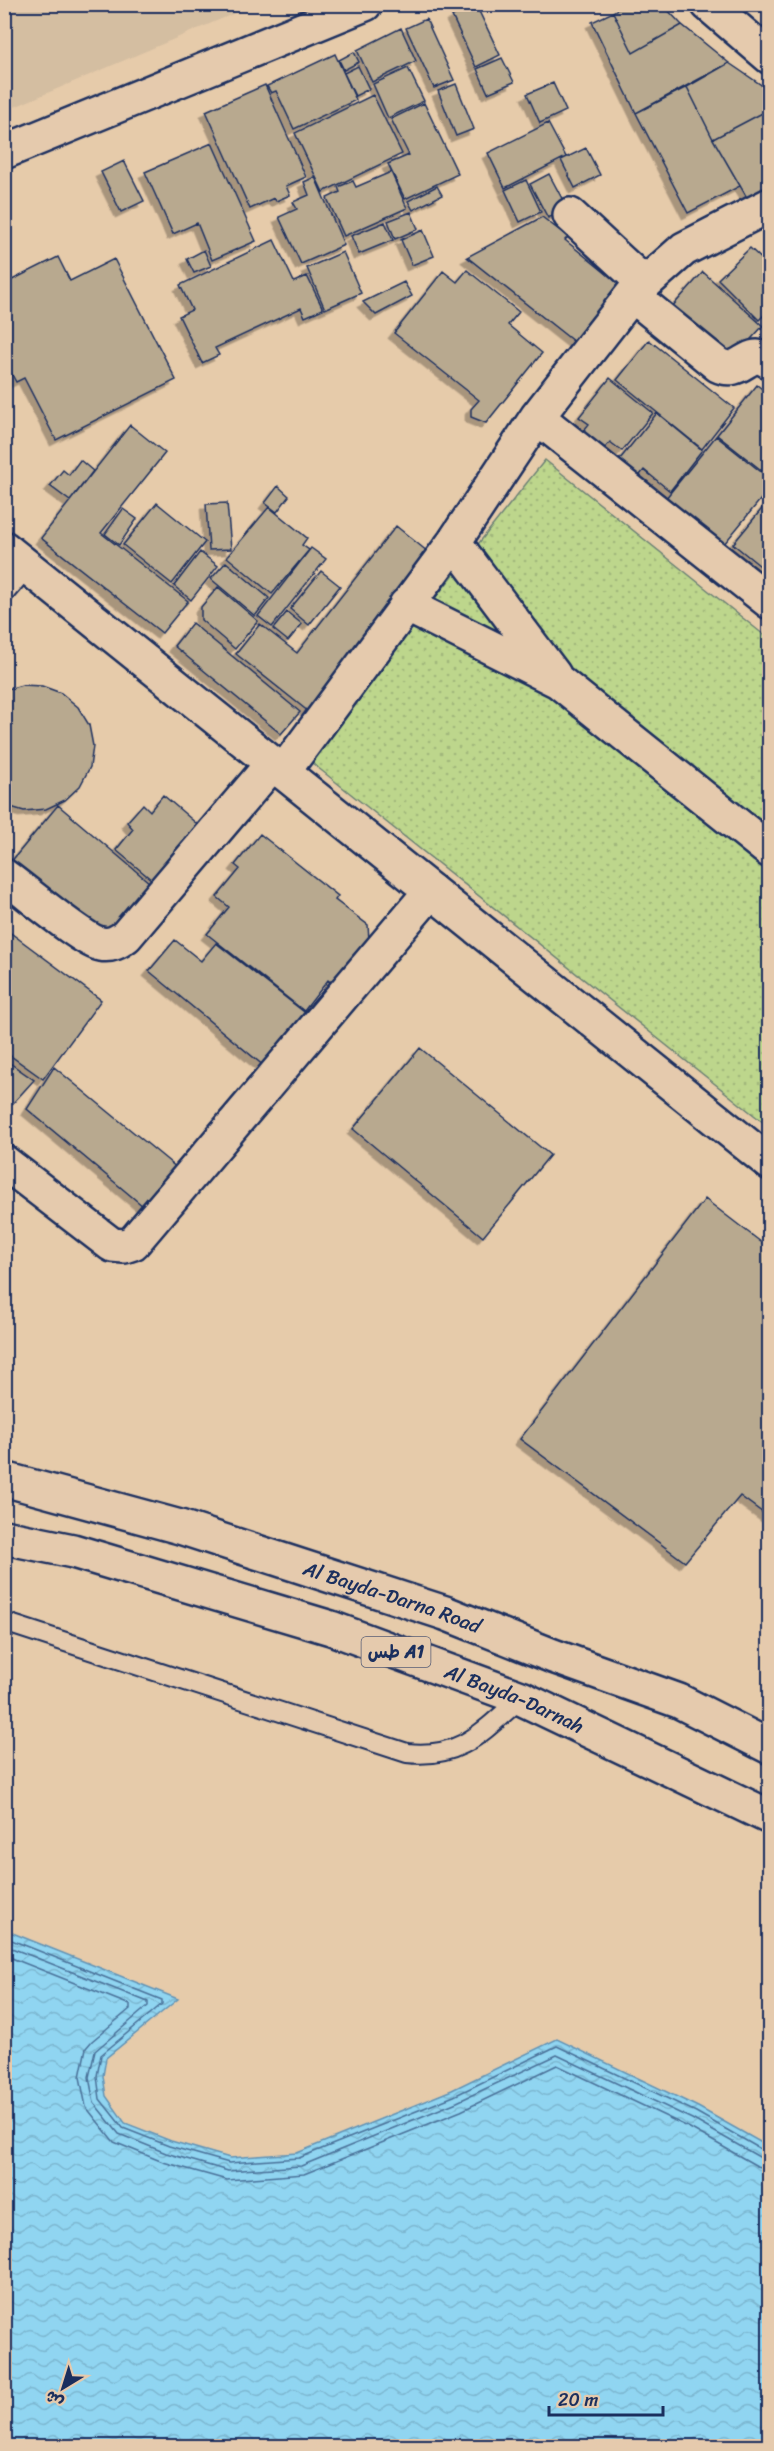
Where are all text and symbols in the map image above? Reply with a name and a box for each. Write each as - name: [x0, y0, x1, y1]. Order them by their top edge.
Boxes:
- street label: Al Bayda-Darna Road: [298, 1551, 488, 1644]
- road number: طس A1: [362, 1637, 430, 1667]
- street label: Al Bayda-Darnah: [438, 1654, 590, 1744]
- north arrow: [33, 2358, 93, 2418]
- scale bar: [549, 2379, 663, 2417]
- text: ش: [38, 2383, 70, 2416]
- text: 20 m: [558, 2384, 598, 2416]

